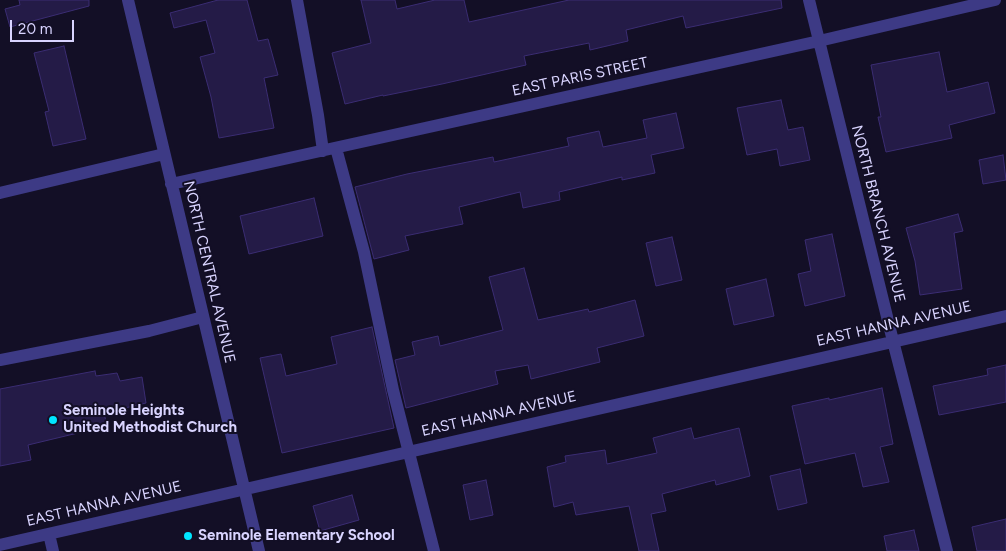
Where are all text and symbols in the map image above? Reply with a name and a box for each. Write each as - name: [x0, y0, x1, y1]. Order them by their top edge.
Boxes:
- scale bar: [12, 10, 76, 42]
- text: 20 m: [18, 20, 52, 38]
- street label: EAST PARIS STREET: [510, 54, 650, 100]
- street label: NORTH BRANCH AVENUE: [847, 124, 909, 304]
- street label: NORTH CENTRAL AVENUE: [179, 179, 239, 365]
- street label: EAST HANNA AVENUE: [815, 297, 973, 351]
- street label: EAST HANNA AVENUE: [420, 387, 578, 441]
- place label: Seminole Heights United Methodist Church: [63, 402, 237, 437]
- marker: Seminole Heights United Methodist Church: [47, 414, 59, 426]
- street label: EAST HANNA AVENUE: [25, 477, 183, 531]
- place label: Seminole Elementary School: [198, 527, 395, 545]
- marker: Seminole Elementary School: [182, 530, 194, 542]

